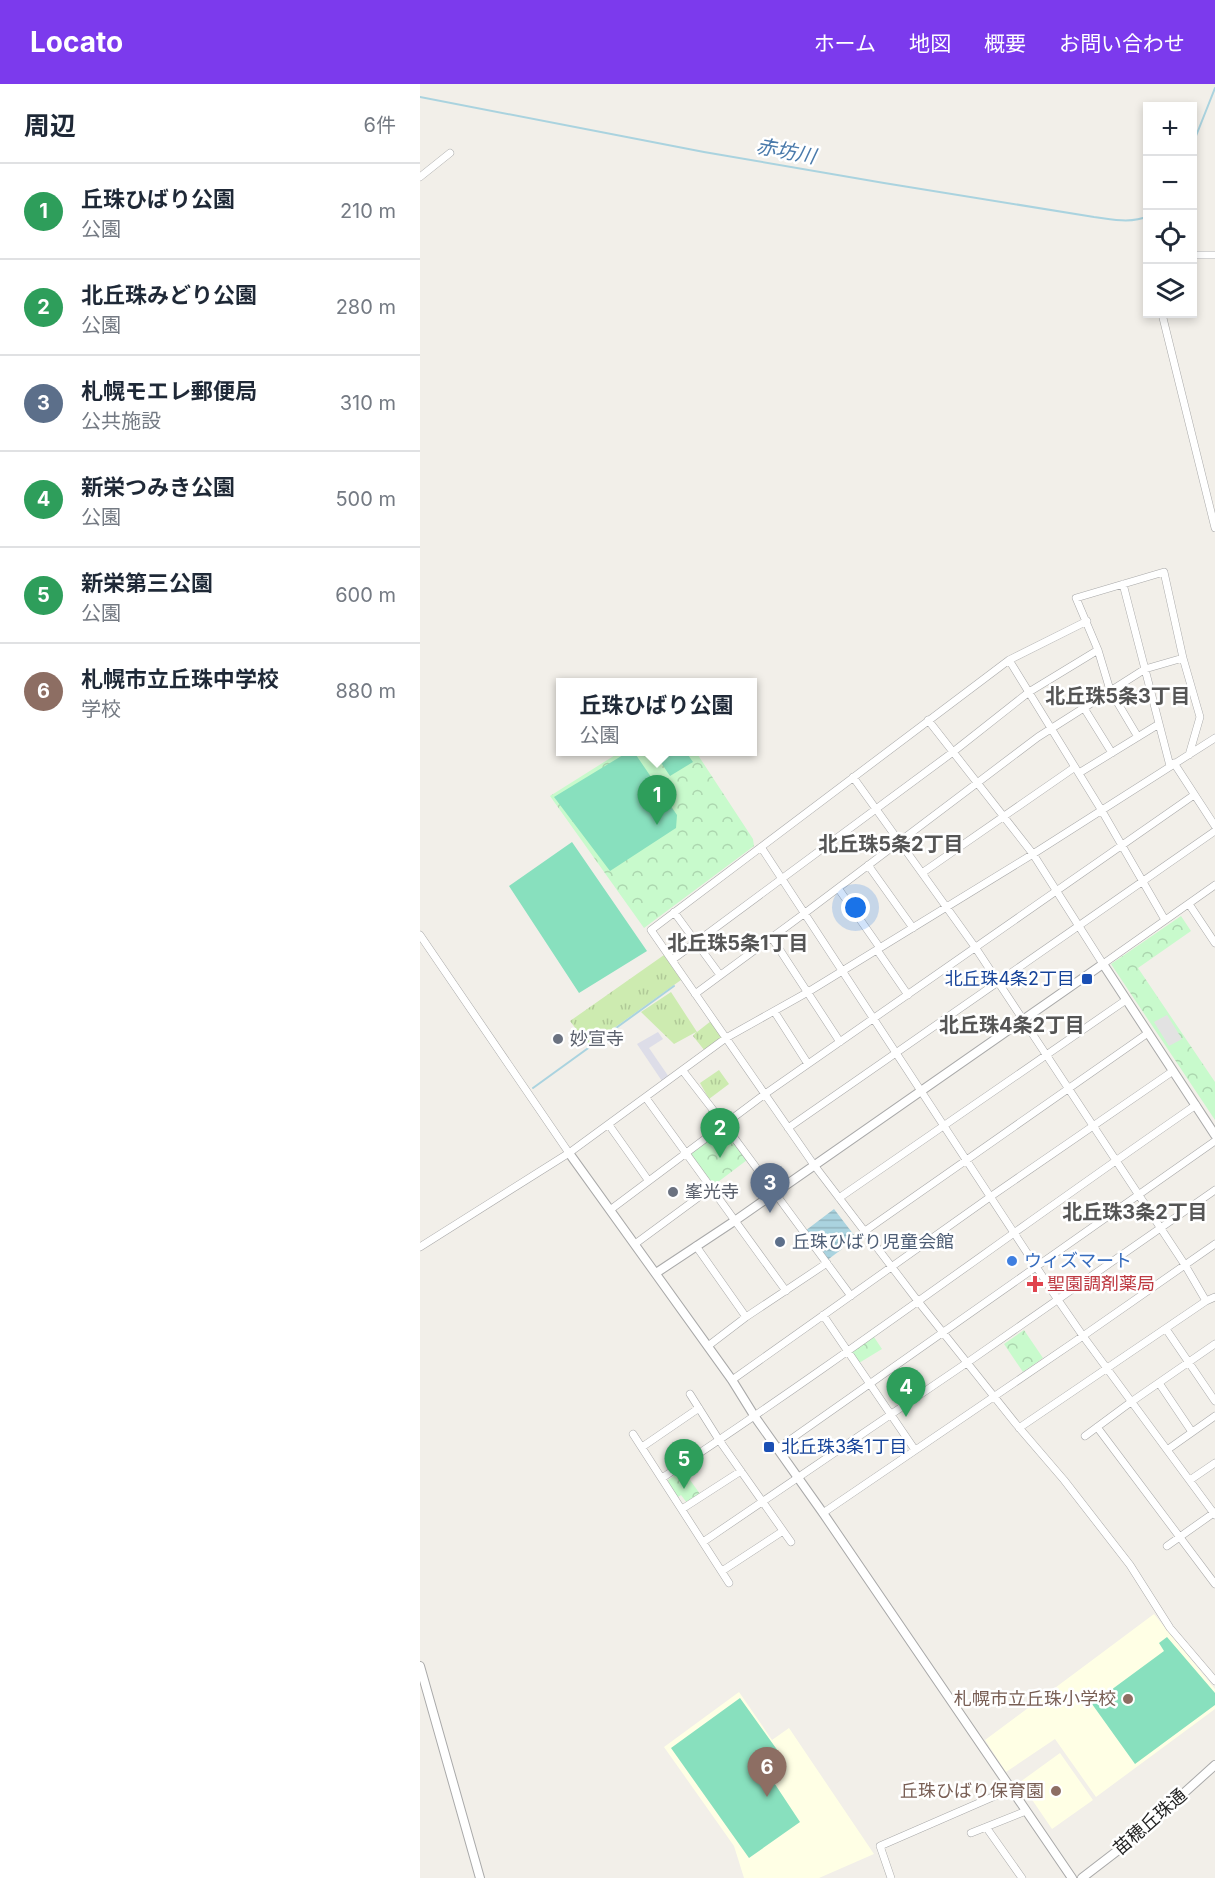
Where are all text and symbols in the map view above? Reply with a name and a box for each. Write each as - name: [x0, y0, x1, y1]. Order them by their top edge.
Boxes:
- text: Locato: [30, 25, 123, 59]
- text: ホーム: [814, 31, 876, 56]
- text: 地図: [909, 31, 951, 56]
- text: 概要: [984, 31, 1026, 56]
- text: お問い合わせ: [1059, 31, 1185, 56]
- map controls: [1143, 102, 1197, 318]
- button: +: [1143, 102, 1197, 156]
- text: 周辺: [24, 110, 76, 141]
- text: 6件: [364, 113, 396, 137]
- water label: 赤坊川: [754, 133, 820, 169]
- button: −: [1143, 156, 1197, 210]
- text: 丘珠ひばり公園: [81, 186, 235, 212]
- text: 1: [39, 199, 48, 223]
- text: 210 m: [340, 199, 396, 223]
- button: locate: [1143, 210, 1197, 264]
- text: 公園: [81, 217, 121, 241]
- button: layers: [1143, 264, 1197, 318]
- text: 北丘珠みどり公園: [81, 282, 257, 308]
- text: 2: [37, 295, 50, 319]
- text: 280 m: [336, 295, 396, 319]
- text: 公園: [81, 313, 121, 337]
- text: 札幌モエレ郵便局: [81, 378, 257, 404]
- text: 3: [37, 391, 50, 415]
- text: 310 m: [340, 391, 396, 415]
- text: 公共施設: [81, 409, 161, 433]
- text: 新栄つみき公園: [81, 474, 235, 500]
- text: 4: [37, 487, 50, 511]
- text: 500 m: [335, 487, 396, 511]
- text: 公園: [81, 505, 121, 529]
- text: 新栄第三公園: [81, 570, 213, 596]
- text: 5: [37, 583, 50, 607]
- text: 600 m: [335, 583, 396, 607]
- text: 公園: [81, 601, 121, 625]
- text: 札幌市立丘珠中学校: [81, 666, 279, 692]
- popup: [556, 678, 757, 756]
- text: 6: [37, 679, 50, 703]
- text: 880 m: [335, 679, 396, 703]
- district label: 北丘珠5条3丁目: [1045, 684, 1191, 708]
- text: 丘珠ひばり公園: [579, 692, 734, 718]
- text: 学校: [81, 697, 121, 721]
- text: 公園: [579, 723, 619, 747]
- pin: 1: [638, 776, 676, 825]
- district label: 北丘珠5条2丁目: [818, 832, 964, 856]
- your location: [841, 893, 870, 922]
- district label: 北丘珠5条1丁目: [667, 931, 809, 955]
- place label: 北丘珠4条2丁目: [944, 968, 1075, 989]
- marker: 北丘珠4条2丁目: [1080, 972, 1094, 986]
- district label: 北丘珠4条2丁目: [939, 1013, 1085, 1037]
- place label: 妙宣寺: [570, 1028, 624, 1049]
- marker: 妙宣寺: [551, 1032, 565, 1046]
- pin: 2: [700, 1108, 740, 1158]
- pin: 3: [750, 1164, 790, 1213]
- place label: 峯光寺: [685, 1181, 739, 1202]
- marker: 峯光寺: [666, 1185, 680, 1199]
- district label: 北丘珠3条2丁目: [1062, 1200, 1208, 1224]
- place label: 丘珠ひばり児童会館: [792, 1231, 954, 1252]
- marker: 丘珠ひばり児童会館: [773, 1235, 787, 1249]
- place label: ウィズマート: [1024, 1250, 1132, 1271]
- marker: ウィズマート: [1005, 1254, 1019, 1268]
- place label: 聖園調剤薬局: [1047, 1273, 1155, 1294]
- marker: 聖園調剤薬局: [1028, 1277, 1042, 1291]
- pin: 4: [886, 1368, 926, 1417]
- place label: 北丘珠3条1丁目: [781, 1436, 907, 1457]
- pin: 5: [664, 1440, 704, 1489]
- marker: 北丘珠3条1丁目: [762, 1440, 776, 1454]
- place label: 札幌市立丘珠小学校: [954, 1688, 1116, 1709]
- marker: 札幌市立丘珠小学校: [1121, 1692, 1135, 1706]
- pin: 6: [748, 1748, 786, 1797]
- place label: 丘珠ひばり保育園: [900, 1780, 1044, 1801]
- marker: 丘珠ひばり保育園: [1049, 1784, 1063, 1798]
- street label: 苗穂丘珠通: [1109, 1784, 1191, 1859]

